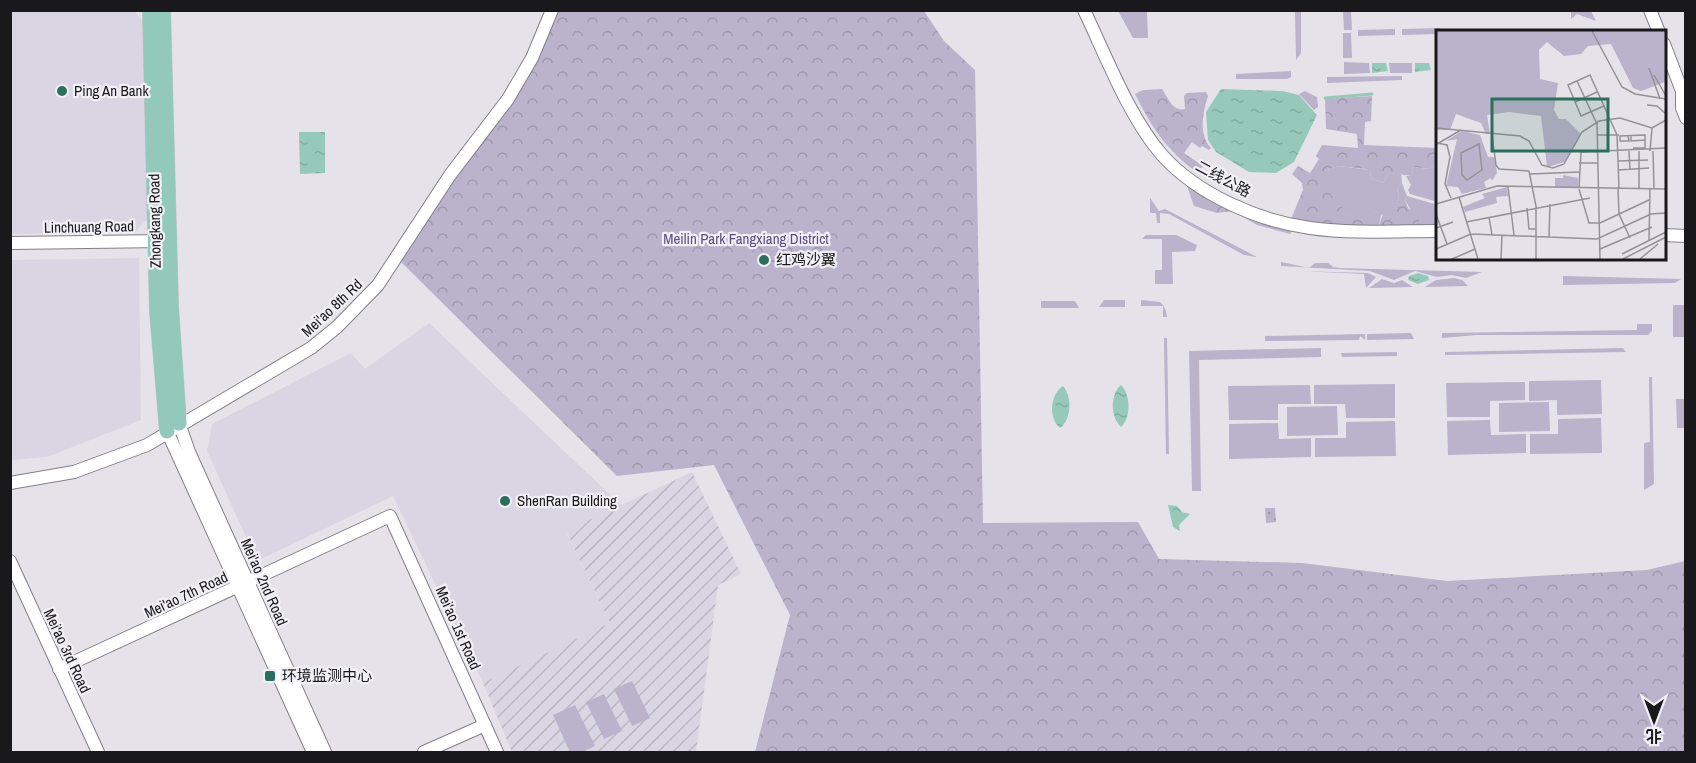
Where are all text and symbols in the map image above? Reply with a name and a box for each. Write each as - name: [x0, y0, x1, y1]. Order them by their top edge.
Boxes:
- inset map: [1436, 30, 1666, 260]
- place label: Ping An Bank: [74, 80, 149, 101]
- marker: Ping An Bank: [55, 84, 69, 98]
- street label: 二线公路: [1192, 155, 1255, 202]
- street label: Zhongkang Road: [143, 174, 166, 268]
- street label: Linchuang Road: [44, 215, 134, 238]
- park label: Meilin Park Fangxiang District: [663, 228, 829, 249]
- place label: 红鸡沙翼: [776, 249, 836, 270]
- marker: 红鸡沙翼: [757, 253, 771, 267]
- street label: Mei'ao 8th Rd: [297, 274, 367, 341]
- place label: ShenRan Building: [517, 490, 617, 511]
- marker: ShenRan Building: [498, 494, 512, 508]
- street label: Mei'ao 2nd Road: [236, 535, 293, 629]
- street label: Mei'ao 7th Road: [141, 566, 231, 623]
- street label: Mei'ao 1st Road: [431, 583, 486, 673]
- street label: Mei'ao 3rd Road: [39, 605, 96, 696]
- place label: 环境监测中心: [282, 665, 372, 686]
- marker: 环境监测中心: [263, 669, 277, 683]
- north arrow: [1624, 691, 1684, 751]
- text: 北: [1646, 725, 1662, 747]

